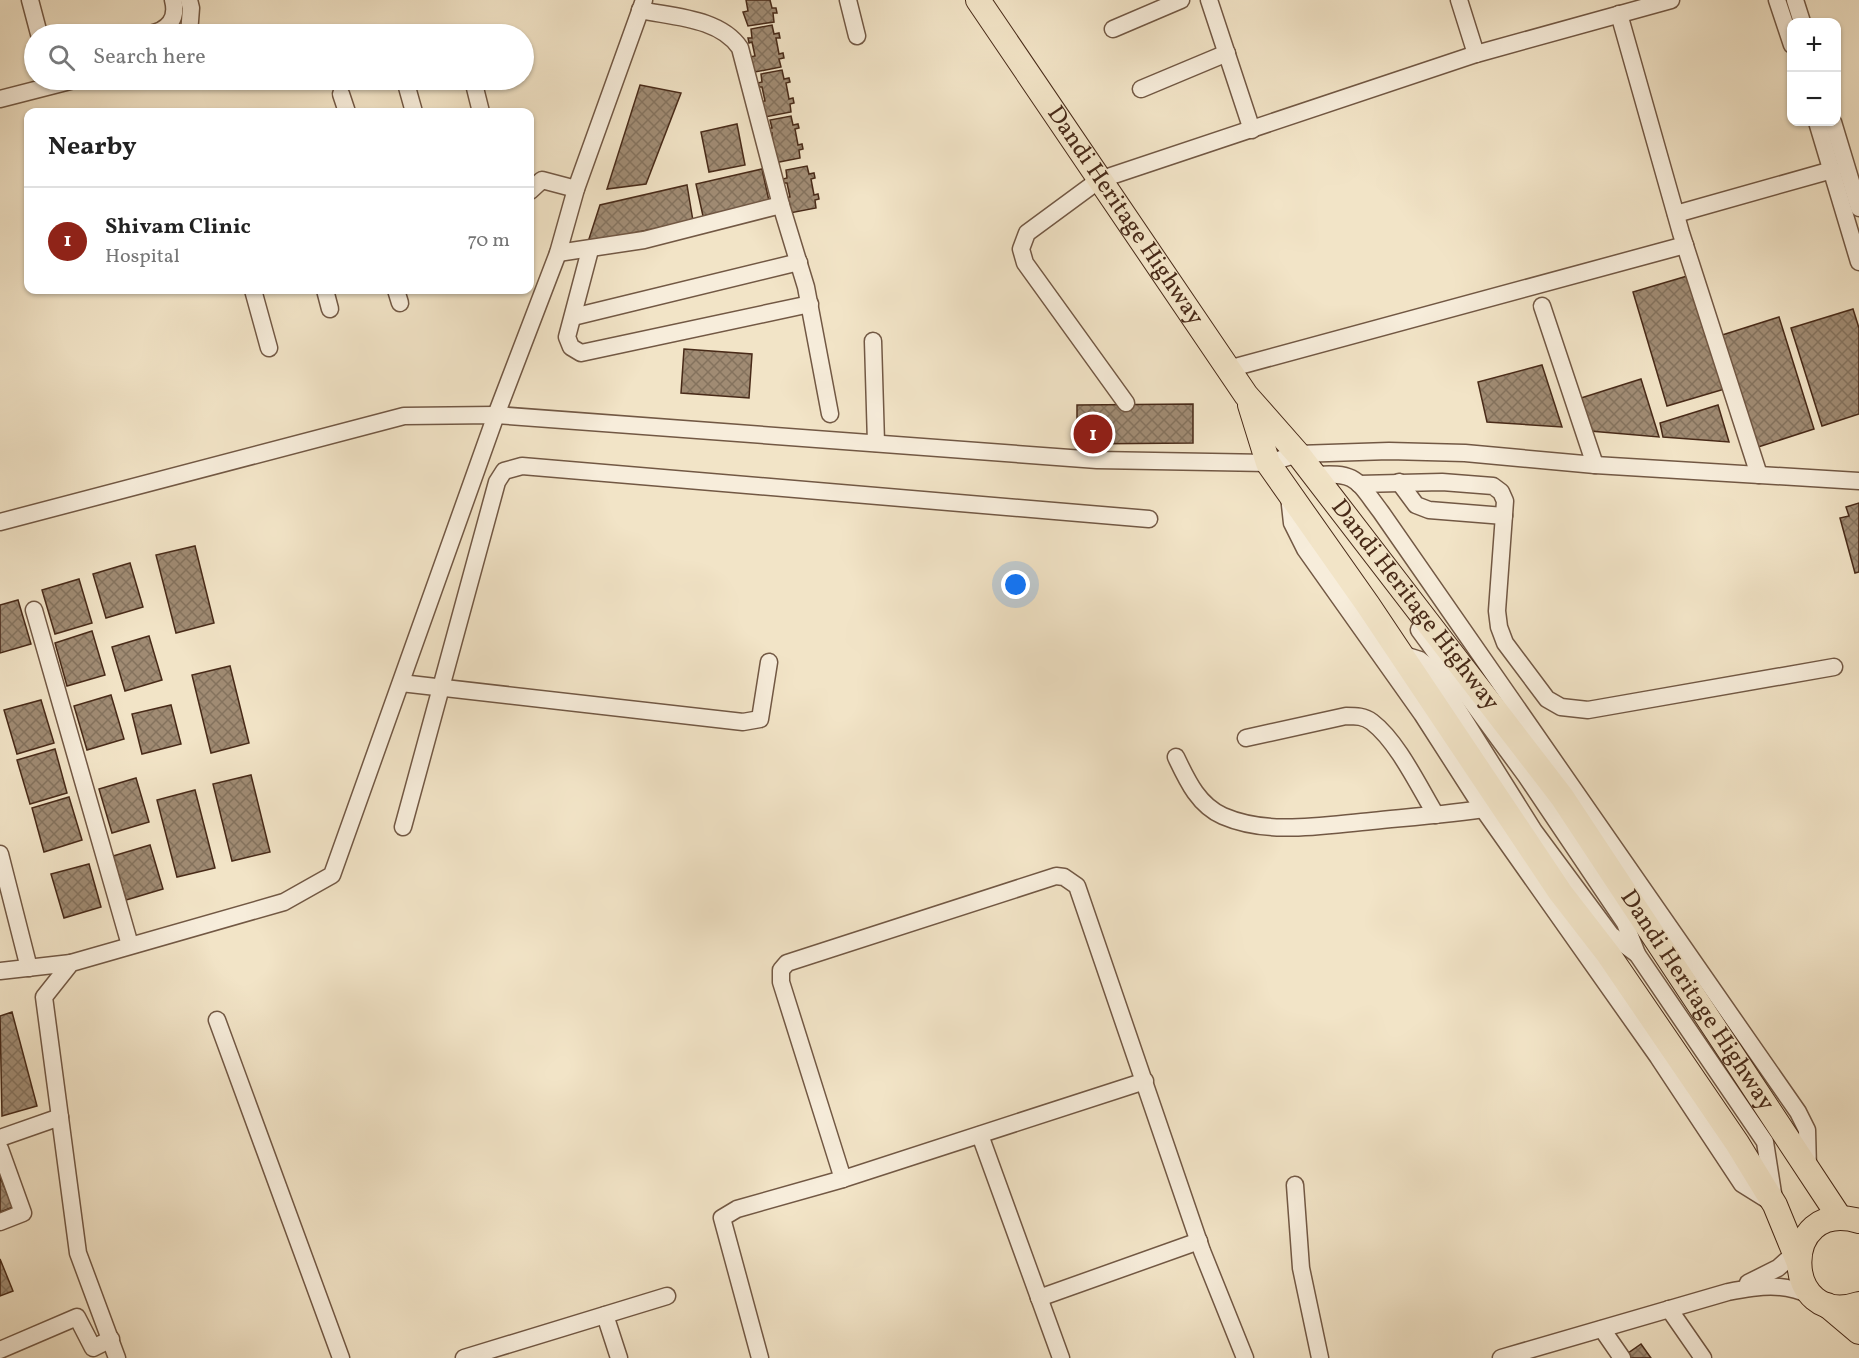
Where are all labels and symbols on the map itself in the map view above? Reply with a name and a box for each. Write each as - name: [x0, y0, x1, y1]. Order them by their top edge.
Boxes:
- street label: Dandi Heritage Highway: [1038, 99, 1211, 333]
- pin: 1: [1074, 412, 1112, 456]
- street label: Dandi Heritage Highway: [1322, 492, 1507, 718]
- your location: [1001, 570, 1030, 599]
- street label: Dandi Heritage Highway: [1611, 883, 1782, 1118]

